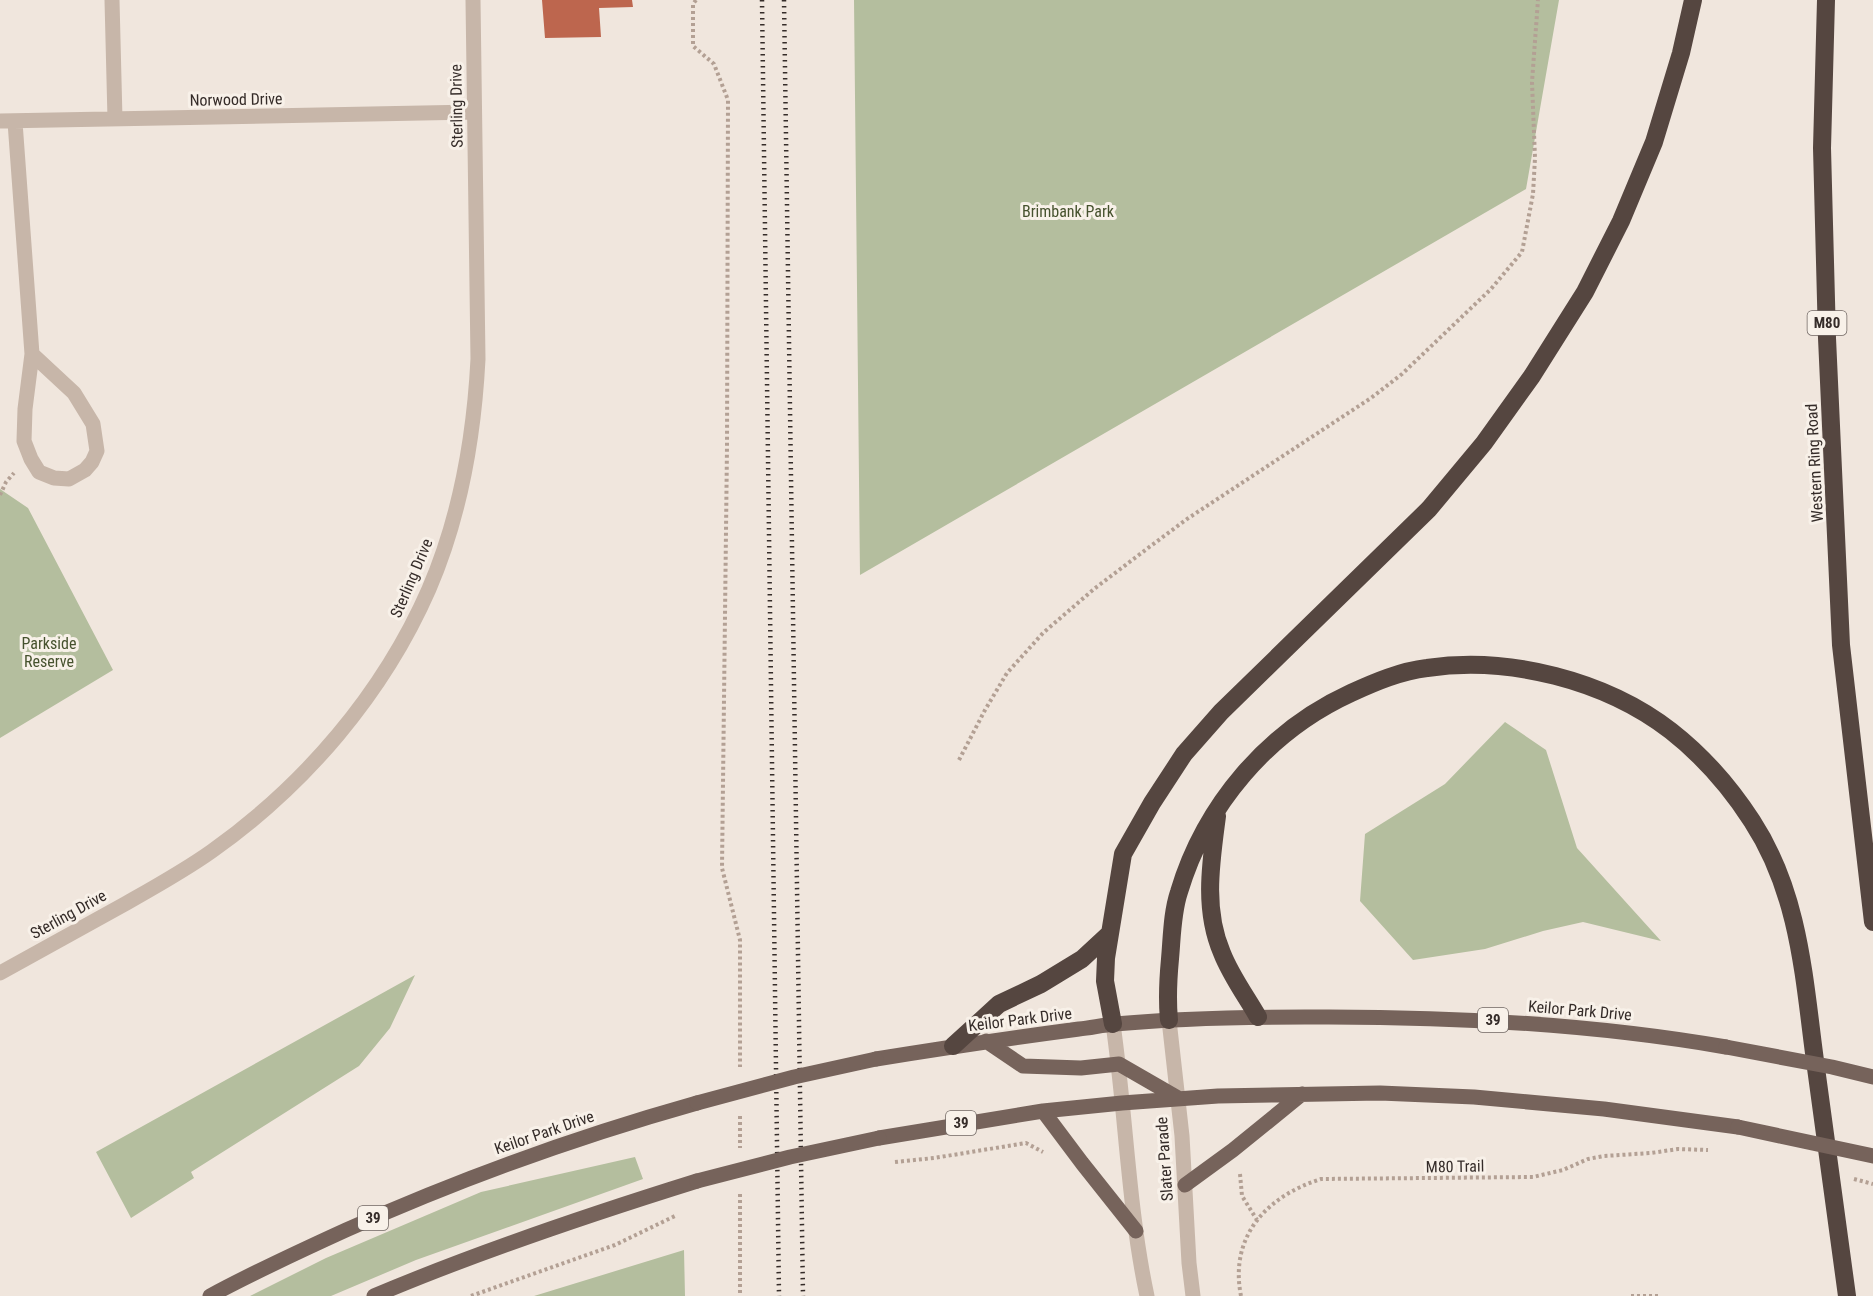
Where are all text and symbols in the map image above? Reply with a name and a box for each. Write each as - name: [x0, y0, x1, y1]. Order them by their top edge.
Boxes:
- street label: Sterling Drive: [446, 64, 467, 148]
- street label: Norwood Drive: [189, 89, 283, 110]
- park label: Brimbank Park: [1022, 202, 1115, 221]
- road number: M80: [1808, 311, 1846, 335]
- street label: Western Ring Road: [1802, 403, 1827, 523]
- street label: Sterling Drive: [386, 536, 437, 621]
- park label: Parkside Reserve: [22, 634, 76, 671]
- street label: Sterling Drive: [27, 886, 110, 943]
- street label: Keilor Park Drive: [1527, 996, 1633, 1024]
- street label: Keilor Park Drive: [967, 1004, 1073, 1035]
- road number: 39: [1478, 1008, 1508, 1032]
- street label: Keilor Park Drive: [492, 1107, 596, 1158]
- road number: 39: [946, 1111, 976, 1135]
- street label: Slater Parade: [1152, 1116, 1177, 1202]
- street label: M80 Trail: [1426, 1156, 1484, 1177]
- road number: 39: [358, 1206, 388, 1230]

